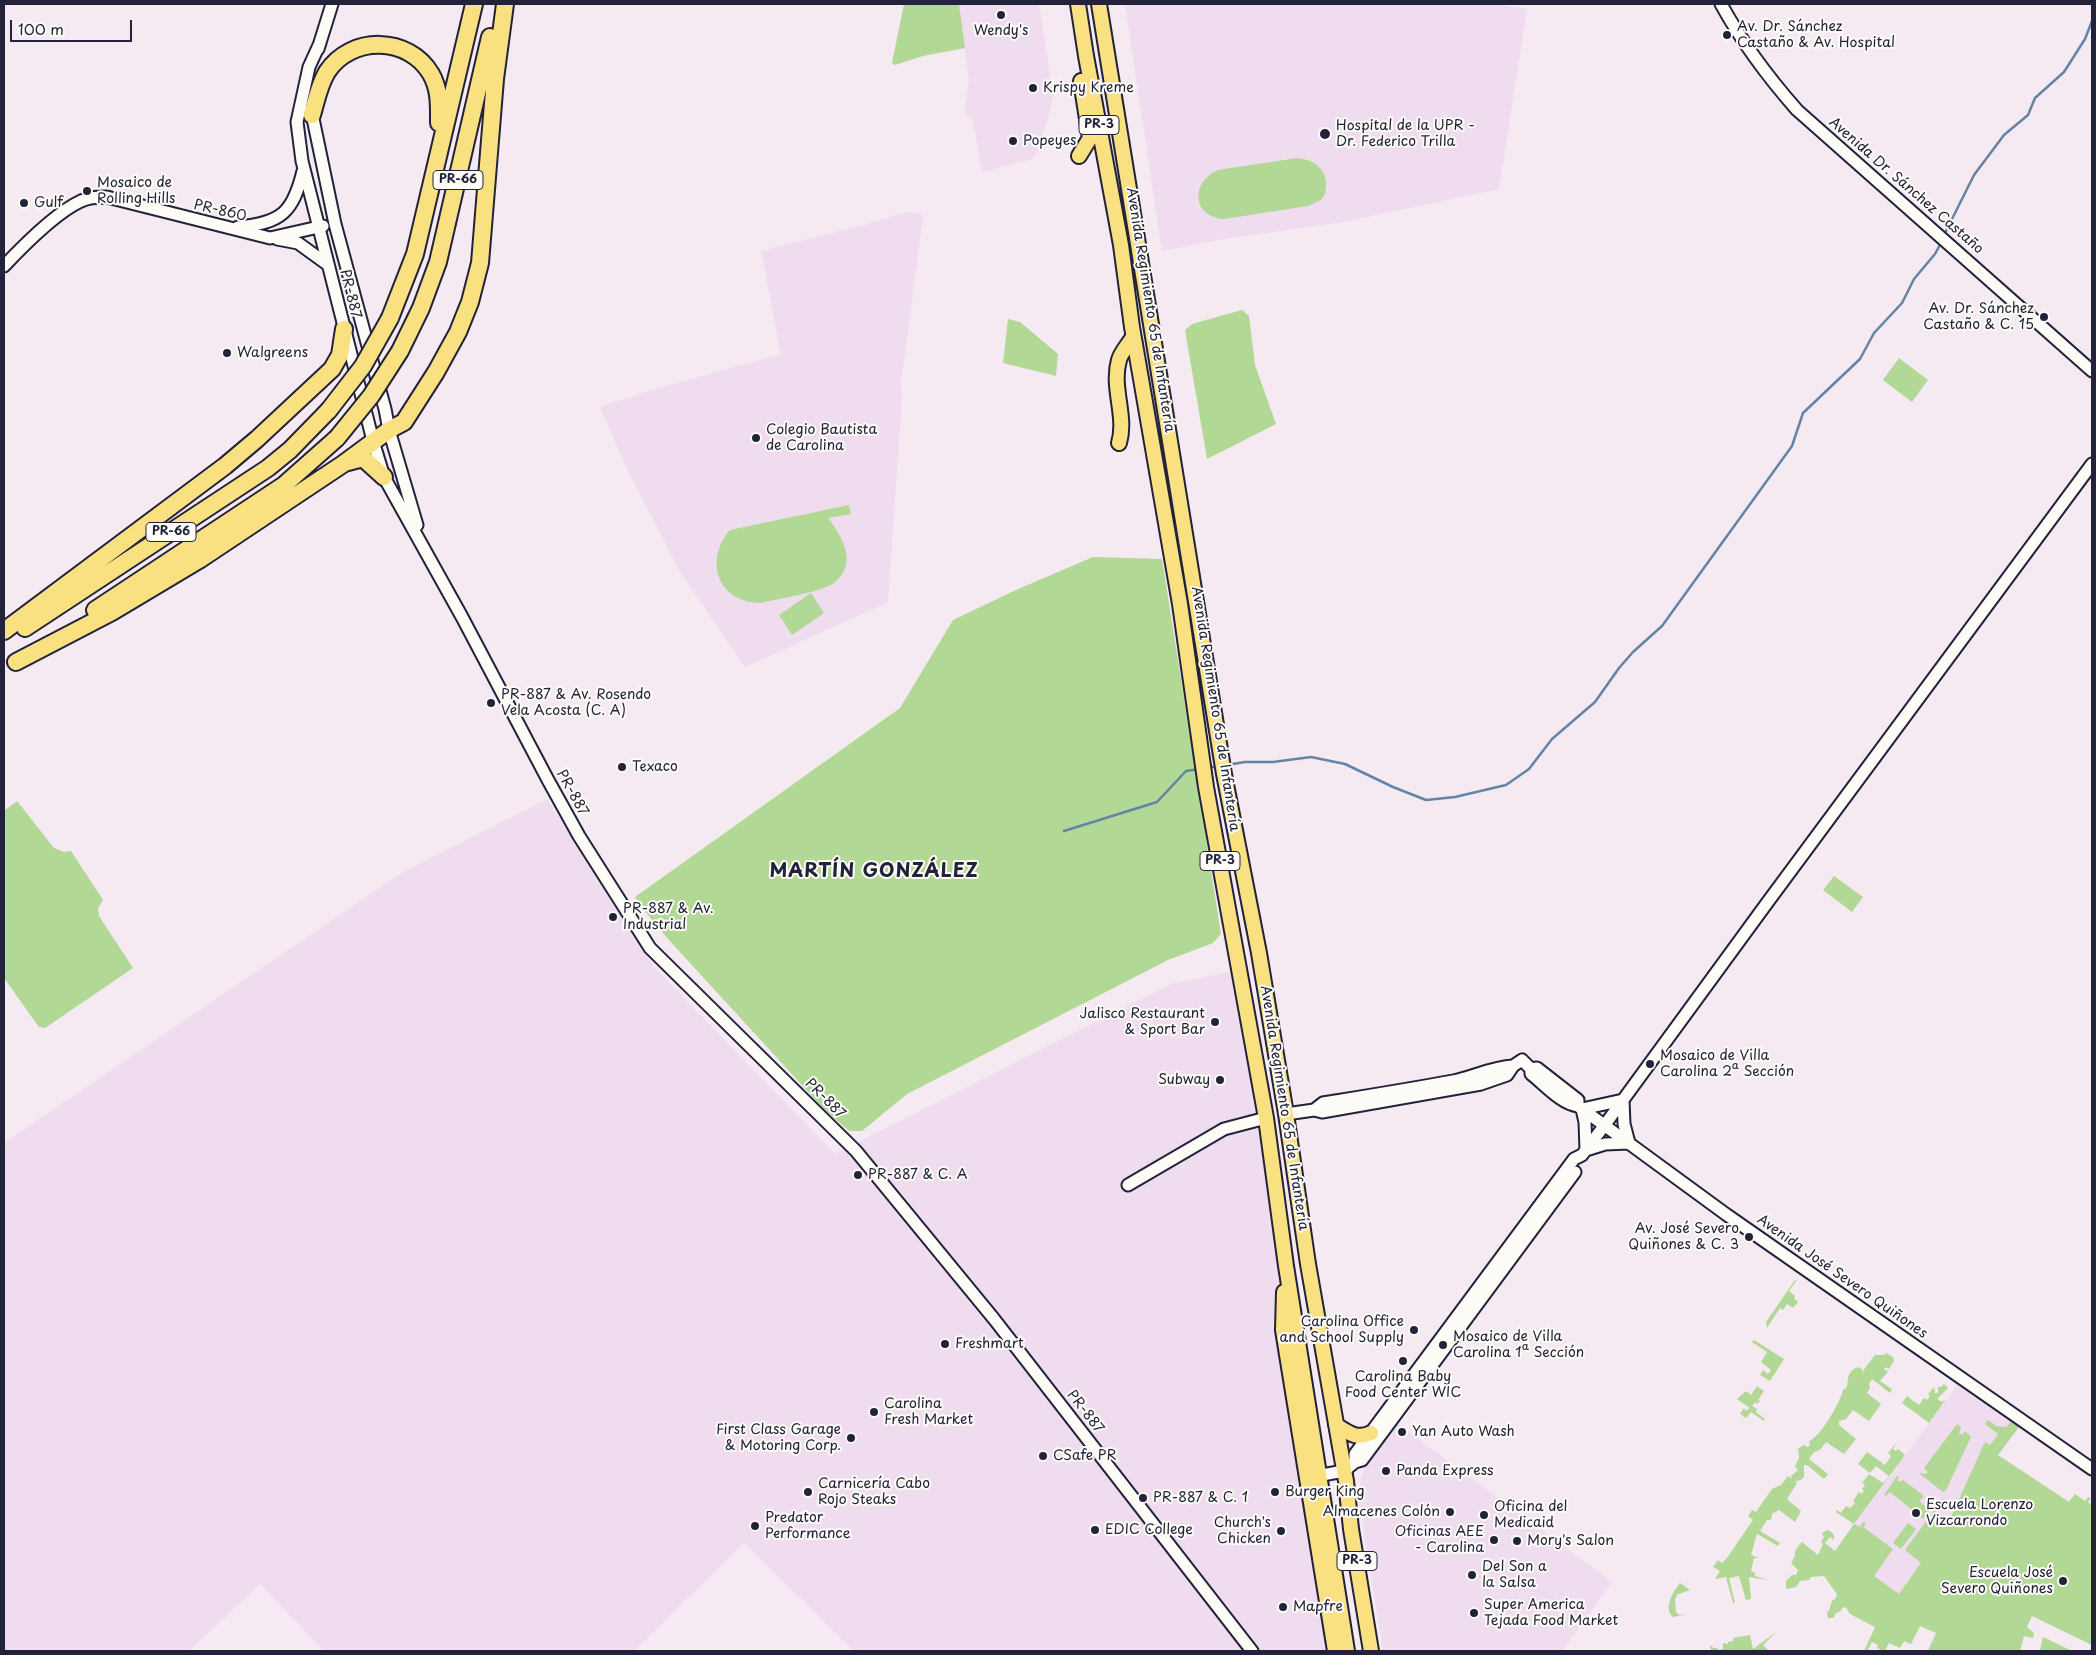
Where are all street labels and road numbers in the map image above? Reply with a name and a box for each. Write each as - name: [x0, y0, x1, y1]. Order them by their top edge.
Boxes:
- street label: Avenida Dr. Sánchez Castaño: [1825, 114, 1987, 258]
- road number: PR-3: [1079, 116, 1119, 134]
- road number: PR-66: [433, 170, 483, 190]
- street label: Avenida Regimiento 65 de Infantería: [1122, 186, 1178, 434]
- street label: PR-860: [192, 197, 248, 225]
- street label: PR-887: [336, 268, 364, 320]
- road number: PR-66: [146, 522, 196, 542]
- street label: Avenida Regimiento 65 de Infantería: [1187, 585, 1243, 833]
- street label: PR-887: [553, 767, 591, 819]
- road number: PR-3: [1200, 851, 1240, 870]
- street label: Avenida Regimiento 65 de Infantería: [1256, 984, 1312, 1232]
- street label: PR-887: [801, 1075, 849, 1123]
- street label: Avenida José Severo Quiñones: [1754, 1212, 1930, 1342]
- street label: PR-887: [1063, 1387, 1107, 1437]
- road number: PR-3: [1337, 1552, 1377, 1570]

